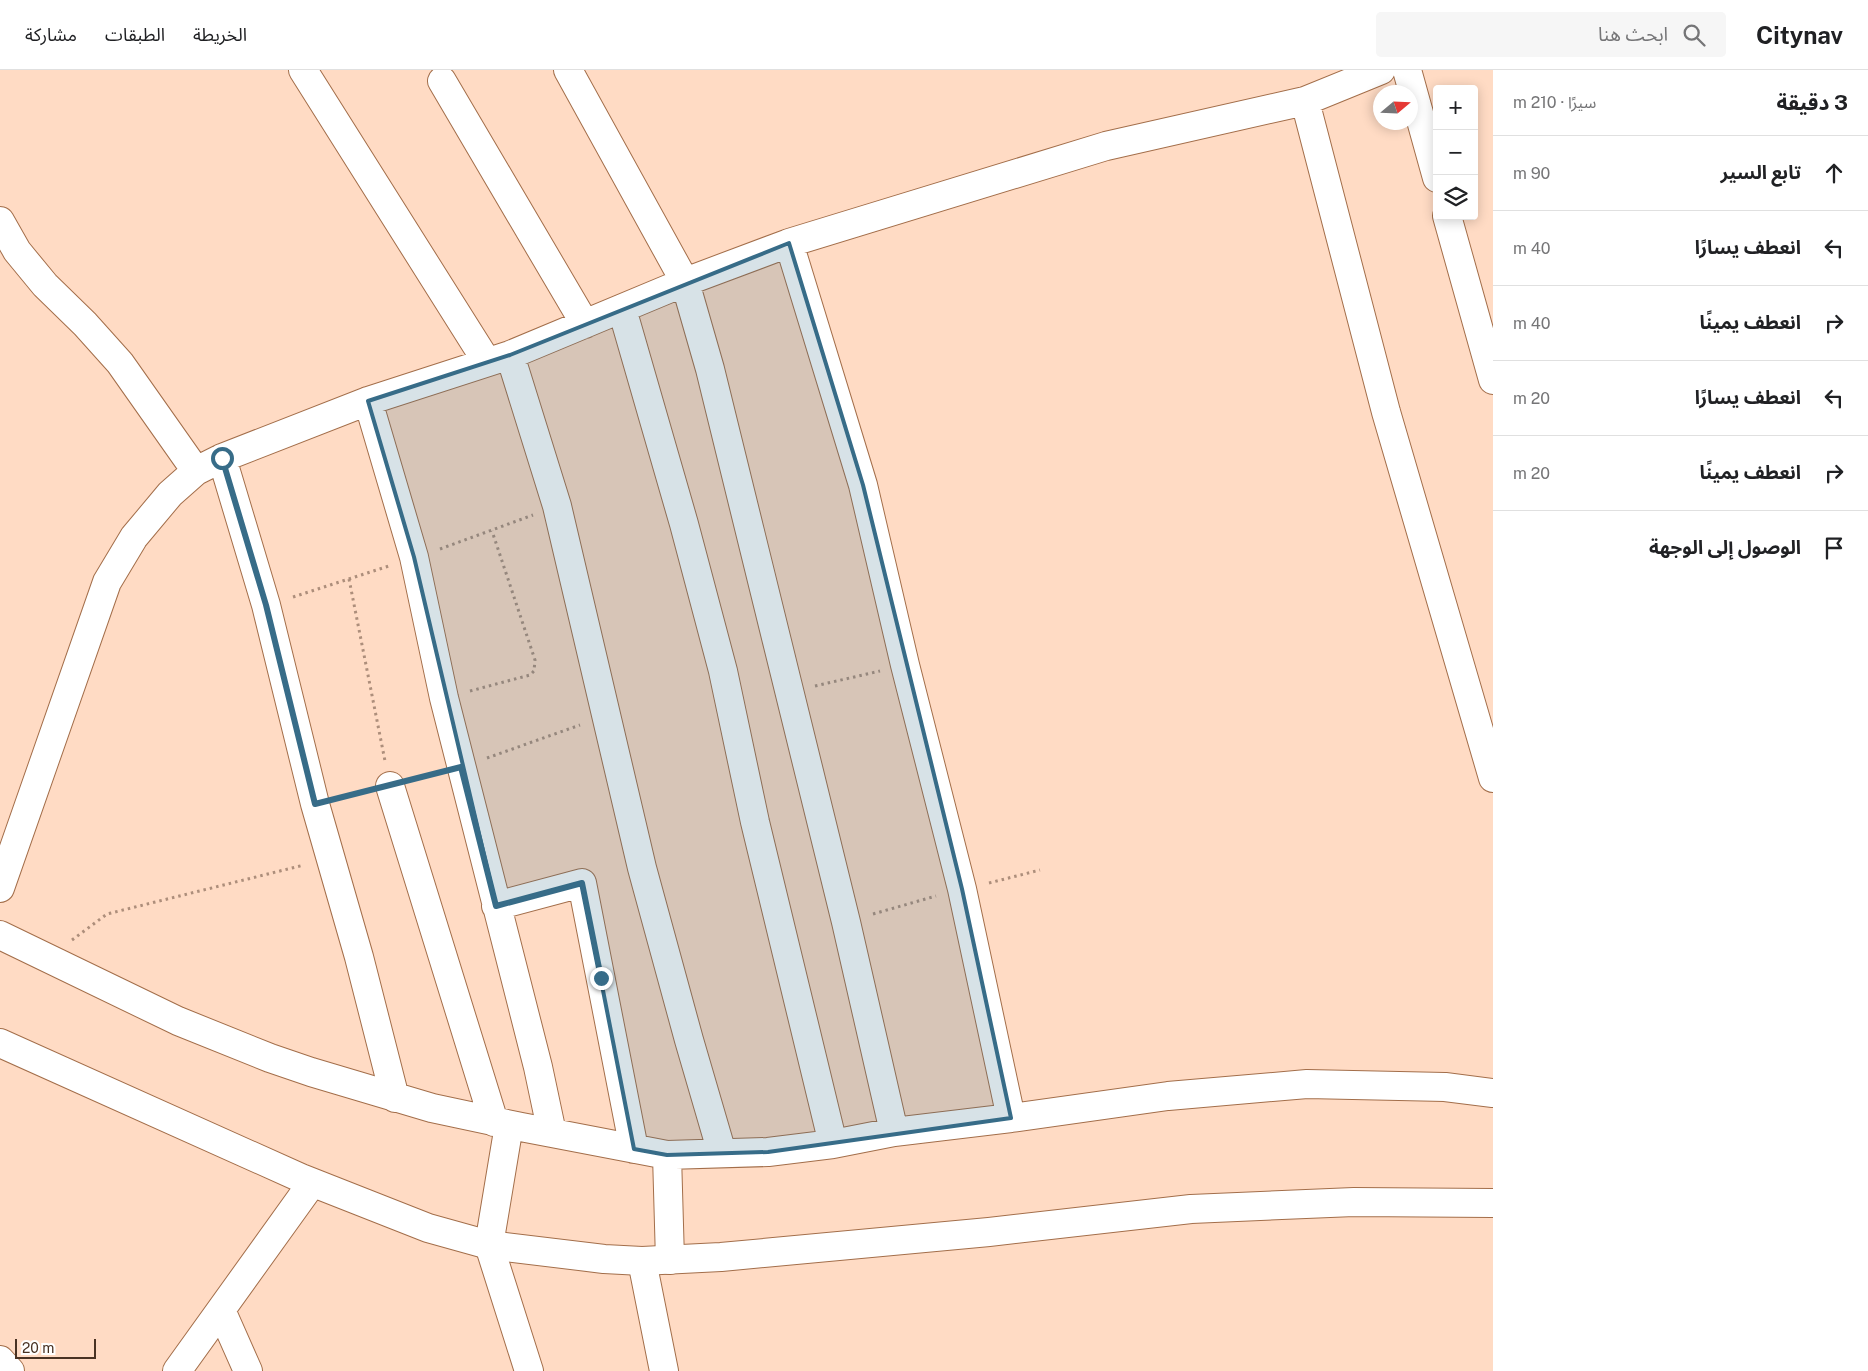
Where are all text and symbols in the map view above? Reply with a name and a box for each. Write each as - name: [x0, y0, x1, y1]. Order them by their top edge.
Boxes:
- search box: [1376, 12, 1726, 57]
- icon: search: [1680, 21, 1708, 49]
- text: Citynav: [1756, 21, 1843, 49]
- text: ابحث هنا: [1598, 23, 1668, 45]
- text: مشاركة: [25, 24, 77, 45]
- text: الطبقات: [105, 24, 165, 45]
- text: الخريطة: [193, 24, 247, 45]
- north arrow: [1373, 85, 1418, 130]
- map controls: [1433, 85, 1478, 220]
- button: +: [1433, 85, 1478, 130]
- text: 3 دقيقة: [1776, 90, 1848, 115]
- text: سيرًا · 210 m: [1513, 93, 1596, 112]
- button: −: [1433, 130, 1478, 175]
- icon: ahead: [1820, 159, 1848, 187]
- text: تابع السير: [1720, 161, 1801, 183]
- text: 90 m: [1513, 164, 1550, 183]
- button: layers: [1433, 175, 1478, 220]
- icon: left: [1820, 234, 1848, 262]
- text: انعطف يسارًا: [1695, 236, 1801, 258]
- text: 40 m: [1513, 239, 1551, 258]
- icon: right: [1820, 309, 1848, 337]
- text: انعطف يمينًا: [1700, 311, 1801, 333]
- text: 40 m: [1513, 314, 1551, 333]
- icon: left: [1820, 384, 1848, 412]
- text: انعطف يسارًا: [1695, 386, 1801, 408]
- text: 20 m: [1513, 389, 1550, 408]
- route start: [211, 447, 234, 470]
- icon: right: [1820, 459, 1848, 487]
- text: انعطف يمينًا: [1700, 461, 1801, 483]
- text: 20 m: [1513, 464, 1550, 483]
- icon: arrive: [1820, 534, 1848, 562]
- text: الوصول إلى الوجهة: [1649, 536, 1801, 558]
- route end: [590, 967, 613, 990]
- scale bar: [15, 1336, 96, 1359]
- text: 20 m: [22, 1340, 54, 1356]

